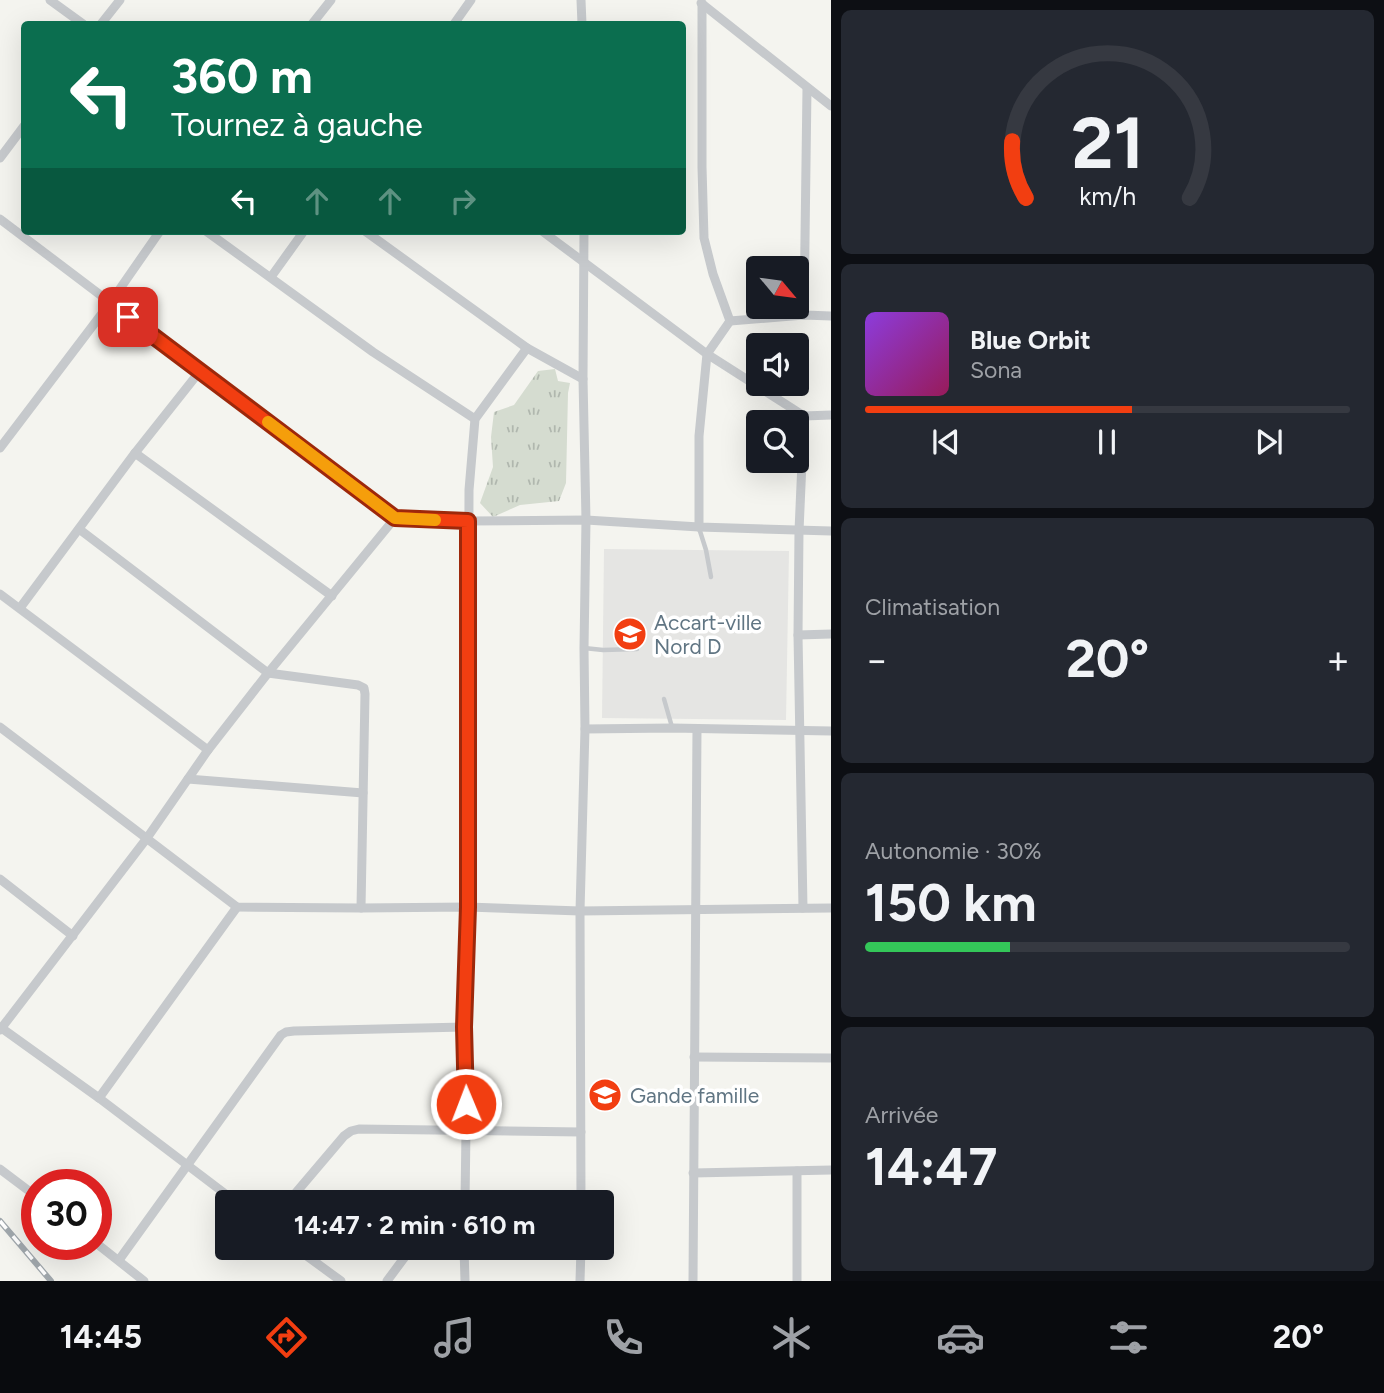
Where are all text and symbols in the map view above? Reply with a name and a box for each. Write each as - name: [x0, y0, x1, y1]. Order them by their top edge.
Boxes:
- text: 360 m: [171, 46, 313, 105]
- icon: left: [56, 49, 147, 140]
- text: 21: [1071, 99, 1144, 186]
- text: Tournez à gauche: [171, 106, 423, 144]
- text: km/h: [1079, 181, 1136, 211]
- icon: left: [225, 182, 263, 220]
- icon: ahead: [298, 182, 336, 220]
- icon: ahead: [371, 182, 409, 220]
- icon: right: [444, 182, 482, 220]
- north arrow: [746, 256, 808, 318]
- map controls: [746, 256, 809, 473]
- pin: [98, 287, 158, 347]
- icon: arrive: [109, 298, 147, 336]
- text: Blue Orbit: [970, 324, 1091, 356]
- button: sound: [746, 333, 809, 396]
- text: Sona: [970, 356, 1022, 384]
- button: search: [746, 410, 809, 473]
- icon: previous: [927, 423, 965, 461]
- icon: pause: [1088, 423, 1126, 461]
- icon: next: [1250, 423, 1288, 461]
- text: Climatisation: [865, 593, 1000, 621]
- place label: Accart-ville Nord D: [654, 610, 762, 659]
- school or university icon: Accart-ville Nord D: [611, 615, 649, 653]
- text: 20°: [1066, 628, 1149, 690]
- text: −: [865, 637, 889, 683]
- text: +: [1326, 637, 1350, 683]
- text: Autonomie · 30%: [865, 837, 1042, 865]
- text: 150 km: [865, 872, 1037, 934]
- position arrow: [429, 1067, 503, 1141]
- school or university icon: Gande famille: [586, 1076, 624, 1114]
- place label: Gande famille: [630, 1083, 759, 1108]
- text: Arrivée: [865, 1101, 938, 1129]
- text: 14:47: [865, 1136, 997, 1198]
- speed limit sign: 30: [21, 1169, 112, 1260]
- text: 14:47 · 2 min · 610 m: [294, 1209, 535, 1241]
- icon: directions: [262, 1313, 311, 1362]
- icon: music: [430, 1313, 479, 1362]
- icon: phone: [599, 1313, 648, 1362]
- icon: climate: [767, 1313, 816, 1362]
- icon: car: [936, 1313, 985, 1362]
- icon: filters: [1104, 1313, 1153, 1362]
- text: 14:45: [60, 1318, 142, 1356]
- text: 20°: [1273, 1318, 1324, 1356]

